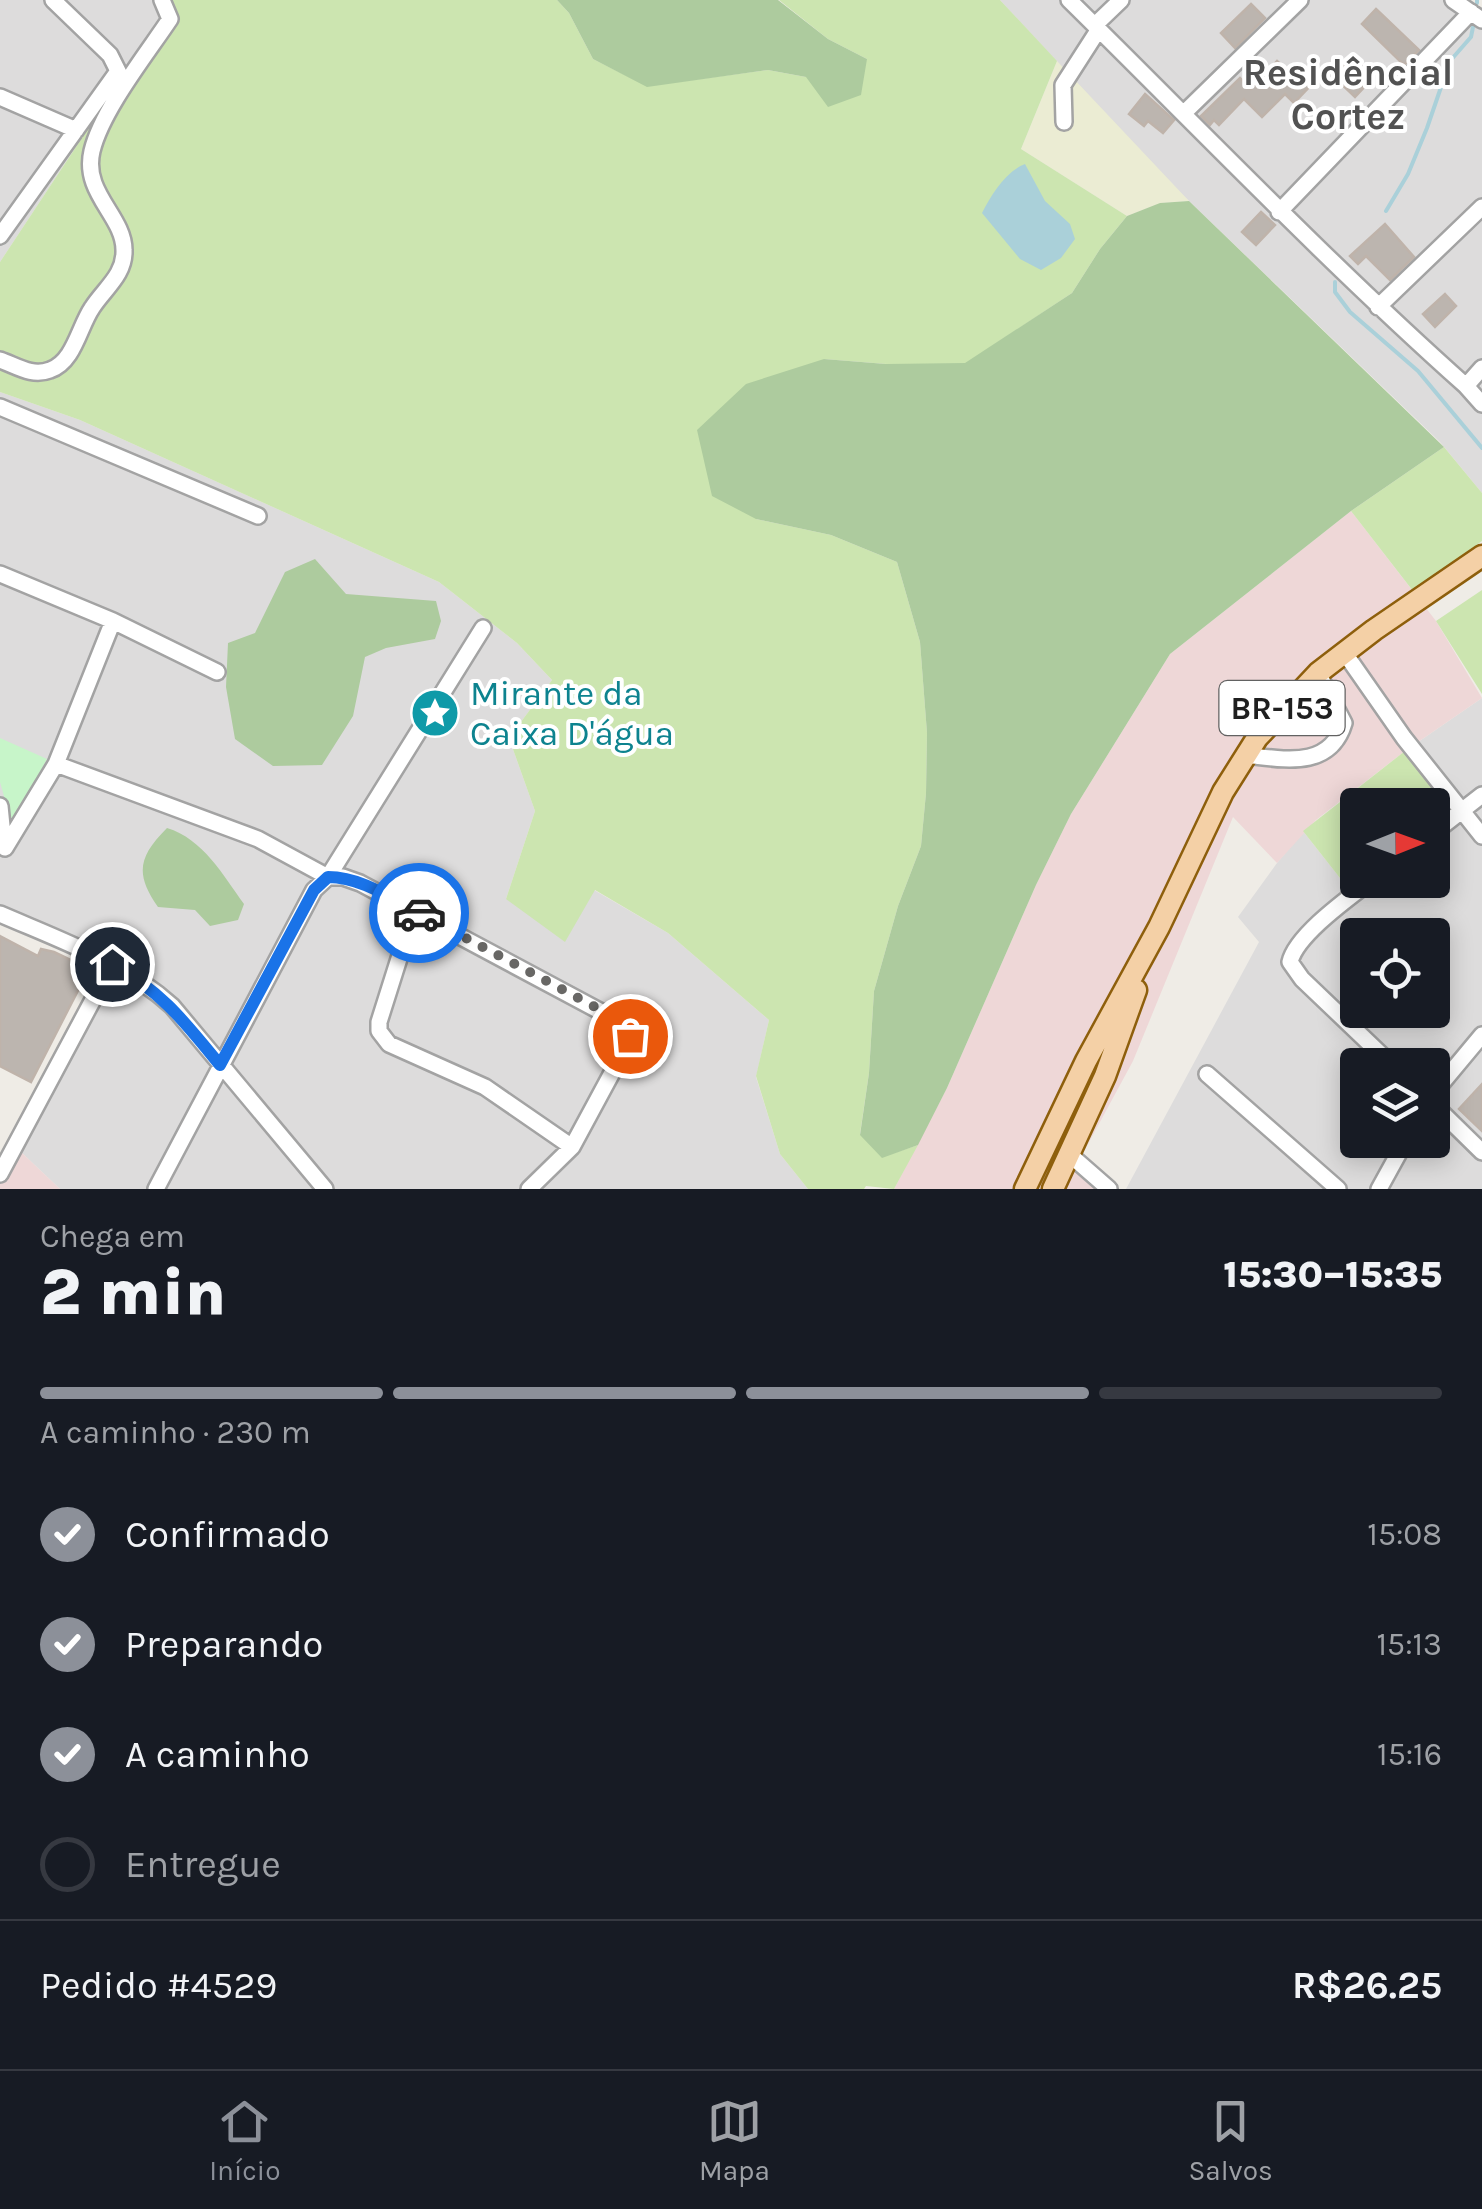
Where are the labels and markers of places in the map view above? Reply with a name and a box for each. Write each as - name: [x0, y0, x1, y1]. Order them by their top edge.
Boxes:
- place label: Mirante da Caixa D'água: [470, 673, 674, 754]
- place icon: Mirante da Caixa D'água: [409, 687, 461, 739]
- pin: [70, 922, 155, 1007]
- pin: [588, 994, 673, 1079]

